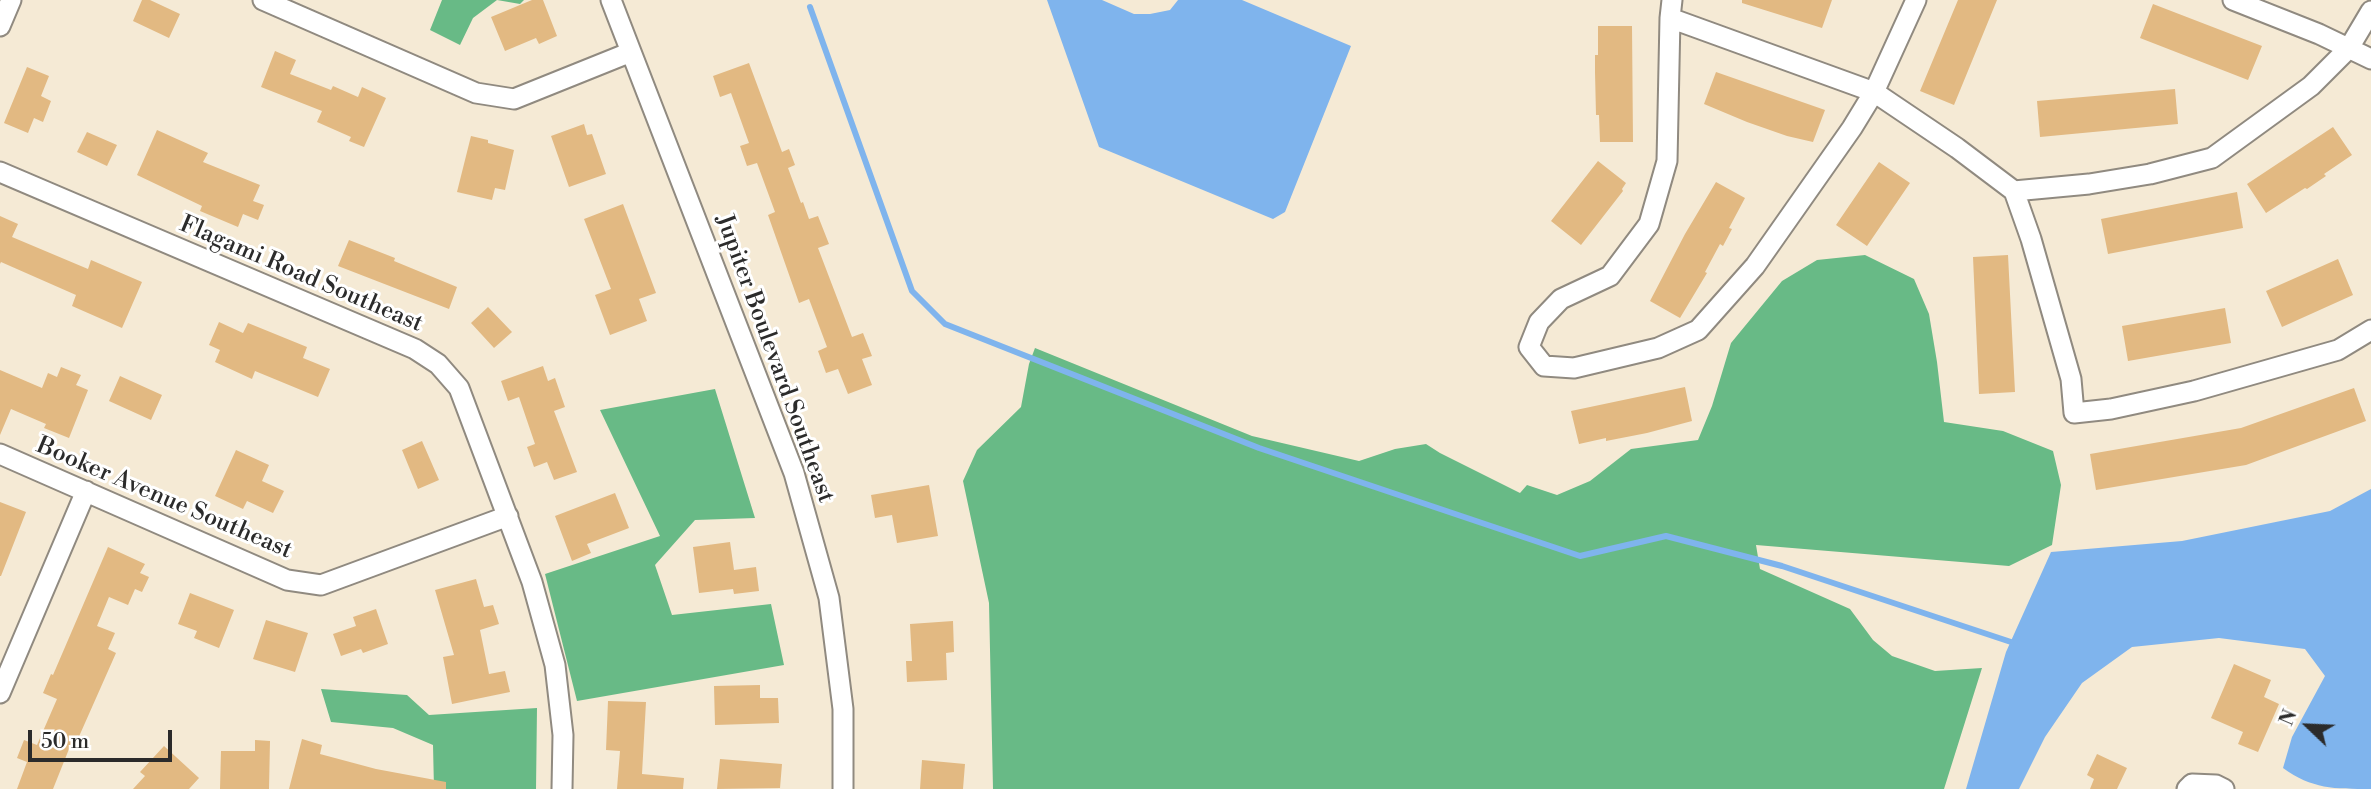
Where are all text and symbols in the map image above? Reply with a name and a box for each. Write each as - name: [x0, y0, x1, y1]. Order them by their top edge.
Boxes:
- street label: Flagami Road Southeast: [175, 211, 427, 339]
- street label: Jupiter Boulevard Southeast: [708, 211, 840, 507]
- street label: Booker Avenue Southeast: [32, 432, 296, 566]
- north arrow: [2273, 691, 2343, 761]
- text: N: [2275, 706, 2303, 729]
- scale bar: [32, 716, 175, 760]
- text: 50 m: [41, 729, 89, 755]

